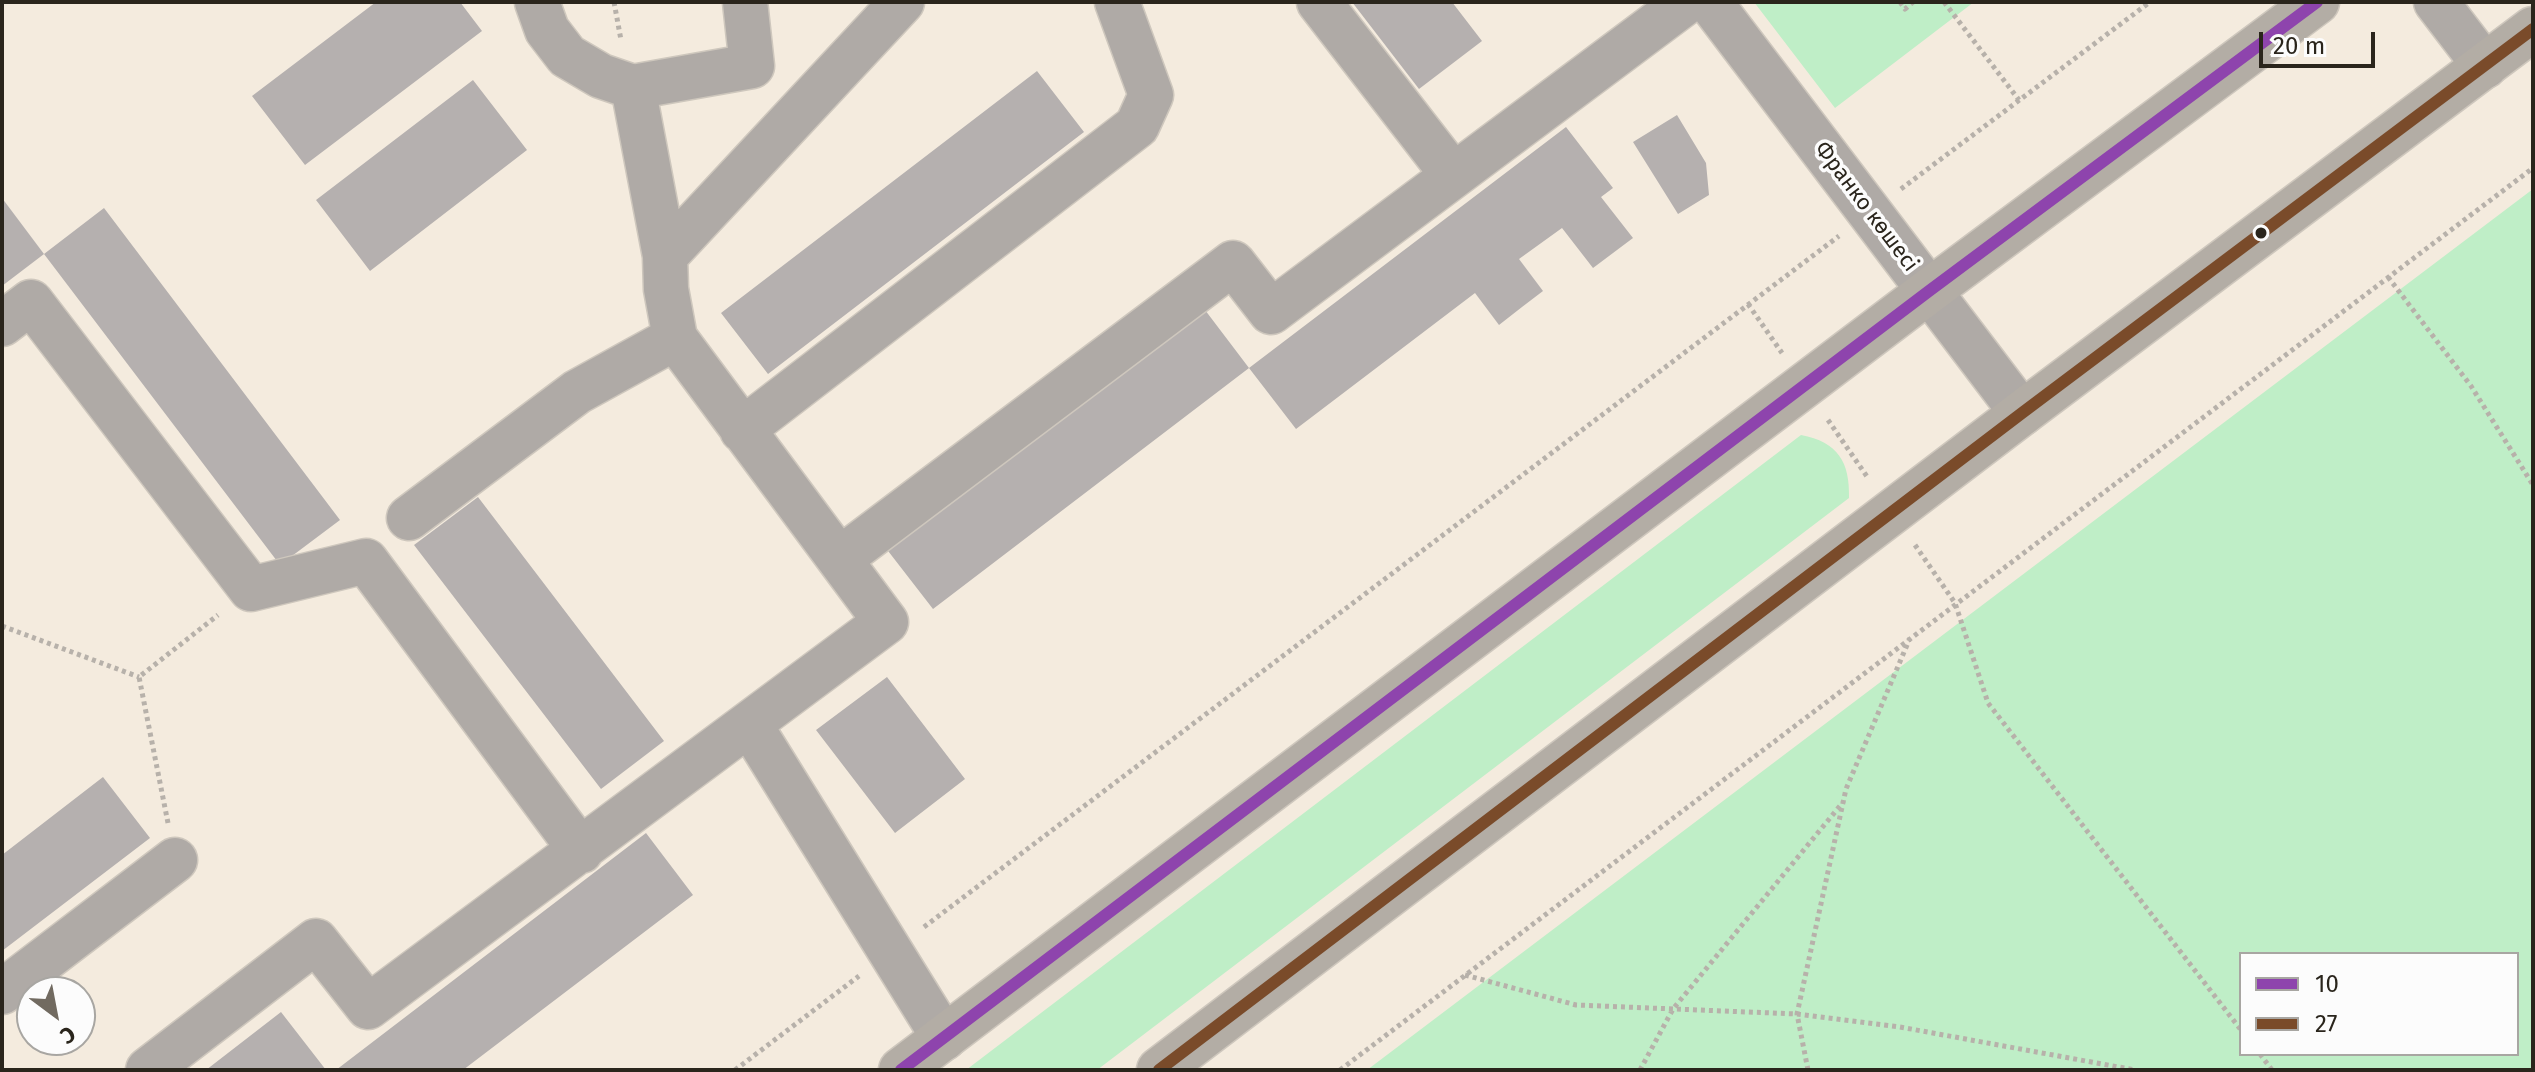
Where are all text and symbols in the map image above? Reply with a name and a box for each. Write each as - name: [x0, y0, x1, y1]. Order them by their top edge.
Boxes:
- scale bar: [2263, 16, 2379, 66]
- text: 20 m: [2273, 32, 2325, 60]
- street label: Франко көшесі: [1808, 137, 1924, 277]
- unlabelled marker: [2253, 225, 2269, 241]
- legend: [2239, 952, 2519, 1056]
- text: 10: [2315, 970, 2339, 998]
- north arrow: [16, 976, 96, 1056]
- text: 27: [2315, 1010, 2337, 1038]
- text: С: [55, 1020, 80, 1050]

